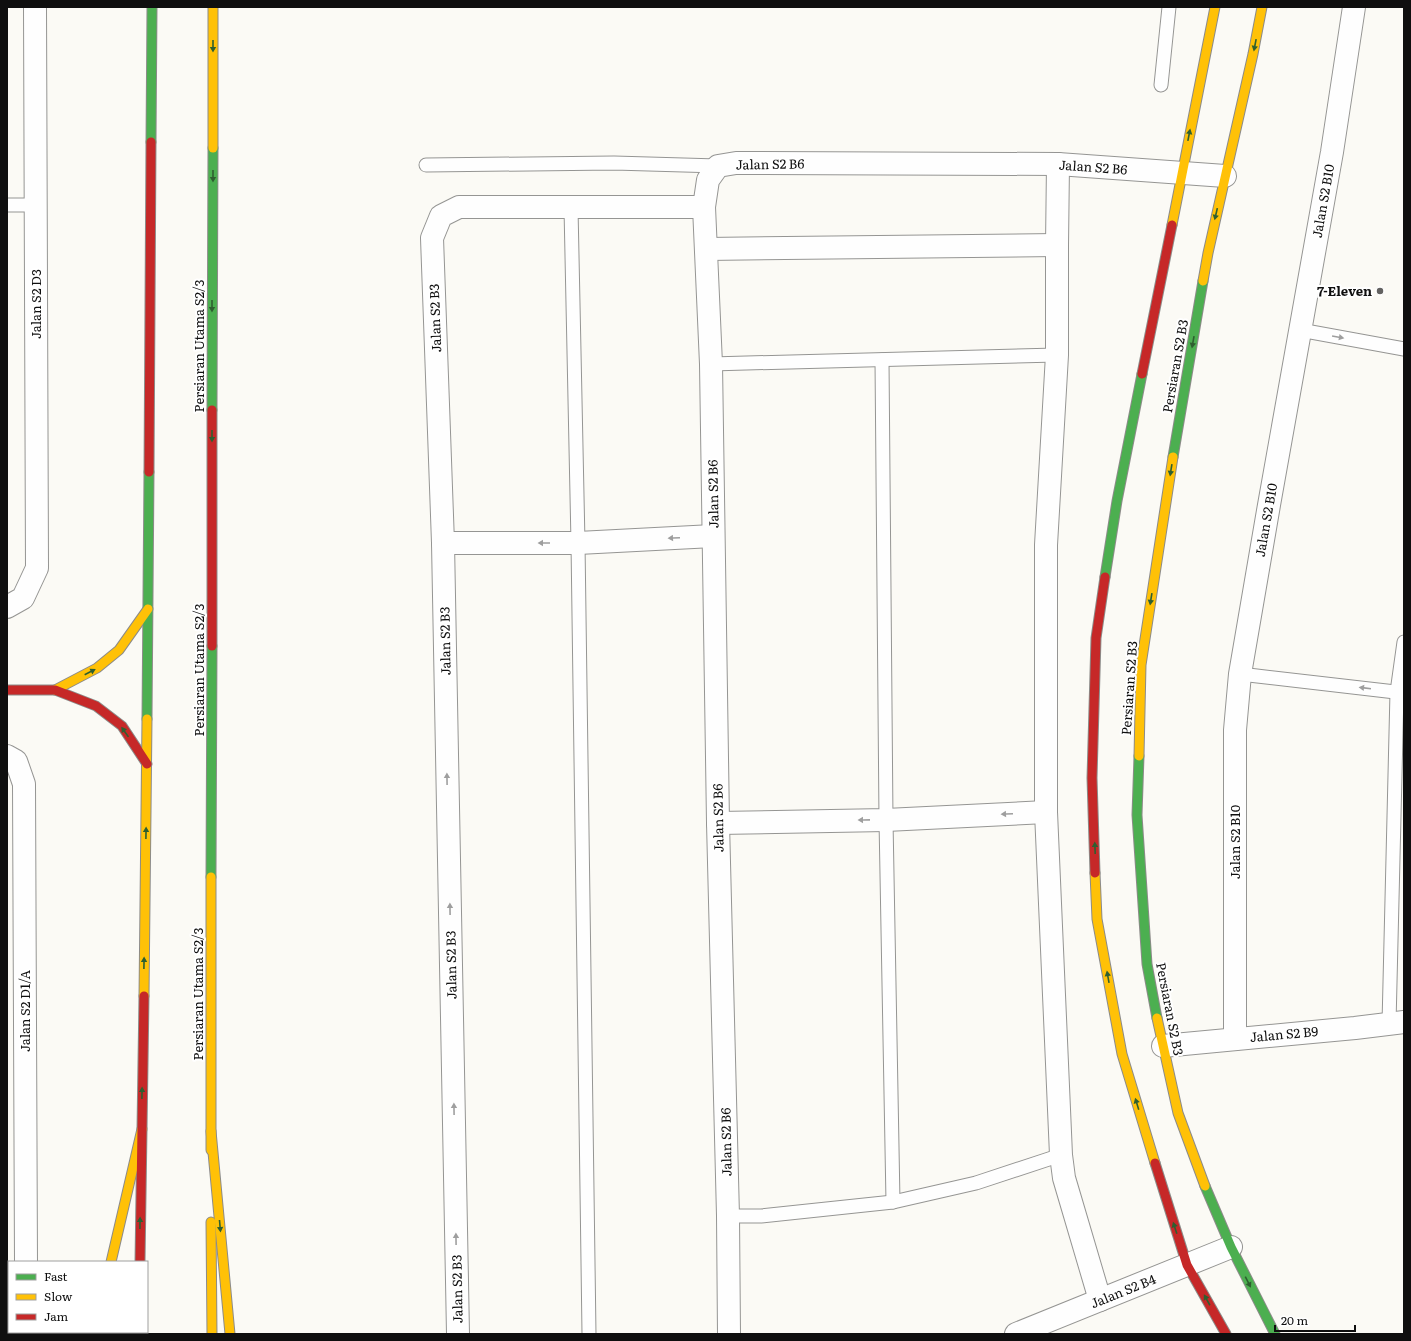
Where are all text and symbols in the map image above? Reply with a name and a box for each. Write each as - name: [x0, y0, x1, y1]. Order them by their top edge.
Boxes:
- one-way arrow: [1252, 39, 1258, 51]
- one-way arrow: [210, 40, 216, 53]
- one-way arrow: [1186, 129, 1192, 141]
- street label: Jalan S2 B6: [735, 153, 805, 174]
- street label: Jalan S2 B6: [1058, 155, 1128, 178]
- street label: Jalan S2 B10: [1307, 162, 1338, 239]
- one-way arrow: [210, 170, 216, 183]
- one-way arrow: [1213, 208, 1219, 220]
- street label: Jalan S2 D3: [26, 269, 45, 339]
- street label: Persiaran Utama S2/3: [189, 280, 208, 412]
- place label: 7-Eleven: [1317, 281, 1372, 300]
- street label: Jalan S2 B3: [424, 283, 445, 353]
- marker: 7-Eleven: [1375, 286, 1385, 296]
- one-way arrow: [209, 300, 215, 313]
- street label: Persiaran S2 B3: [1157, 318, 1192, 414]
- one-way arrow: [1332, 334, 1344, 340]
- one-way arrow: [1189, 336, 1195, 348]
- one-way arrow: [209, 430, 215, 443]
- street label: Jalan S2 B6: [702, 459, 723, 529]
- one-way arrow: [1168, 464, 1174, 476]
- street label: Jalan S2 B10: [1250, 481, 1281, 558]
- one-way arrow: [668, 535, 680, 542]
- one-way arrow: [537, 540, 550, 546]
- one-way arrow: [1148, 593, 1154, 605]
- street label: Persiaran Utama S2/3: [189, 604, 208, 736]
- street label: Jalan S2 B3: [434, 606, 455, 676]
- street label: Persiaran S2 B3: [1116, 640, 1141, 736]
- one-way arrow: [84, 669, 95, 675]
- one-way arrow: [1359, 685, 1371, 692]
- one-way arrow: [121, 726, 129, 737]
- one-way arrow: [444, 773, 451, 785]
- street label: Jalan S2 B6: [707, 783, 728, 853]
- street label: Jalan S2 B10: [1225, 804, 1244, 879]
- one-way arrow: [1000, 811, 1013, 817]
- one-way arrow: [857, 817, 870, 823]
- one-way arrow: [143, 826, 149, 839]
- one-way arrow: [1092, 841, 1098, 854]
- one-way arrow: [447, 902, 453, 915]
- street label: Persiaran Utama S2/3: [188, 928, 207, 1060]
- street label: Jalan S2 B3: [440, 930, 461, 1000]
- one-way arrow: [141, 956, 147, 969]
- street label: Persiaran S2 B3: [1152, 961, 1189, 1057]
- street label: Jalan S2 D1/A: [15, 969, 34, 1052]
- one-way arrow: [1105, 971, 1111, 983]
- street label: Jalan S2 B9: [1249, 1021, 1319, 1046]
- one-way arrow: [139, 1086, 145, 1099]
- one-way arrow: [1134, 1098, 1140, 1110]
- one-way arrow: [451, 1102, 457, 1115]
- street label: Jalan S2 B6: [715, 1107, 736, 1177]
- one-way arrow: [137, 1217, 144, 1229]
- one-way arrow: [217, 1220, 223, 1232]
- one-way arrow: [1172, 1222, 1178, 1234]
- one-way arrow: [453, 1232, 459, 1245]
- street label: Jalan S2 B3: [446, 1254, 467, 1324]
- legend: [8, 1261, 148, 1333]
- text: Fast: [44, 1267, 68, 1285]
- street label: Jalan S2 B4: [1087, 1269, 1158, 1312]
- one-way arrow: [1245, 1276, 1251, 1288]
- text: Slow: [44, 1287, 73, 1305]
- one-way arrow: [1203, 1294, 1210, 1306]
- text: Jam: [44, 1307, 69, 1325]
- scale bar: [1275, 1307, 1355, 1333]
- text: 20 m: [1281, 1311, 1308, 1329]

